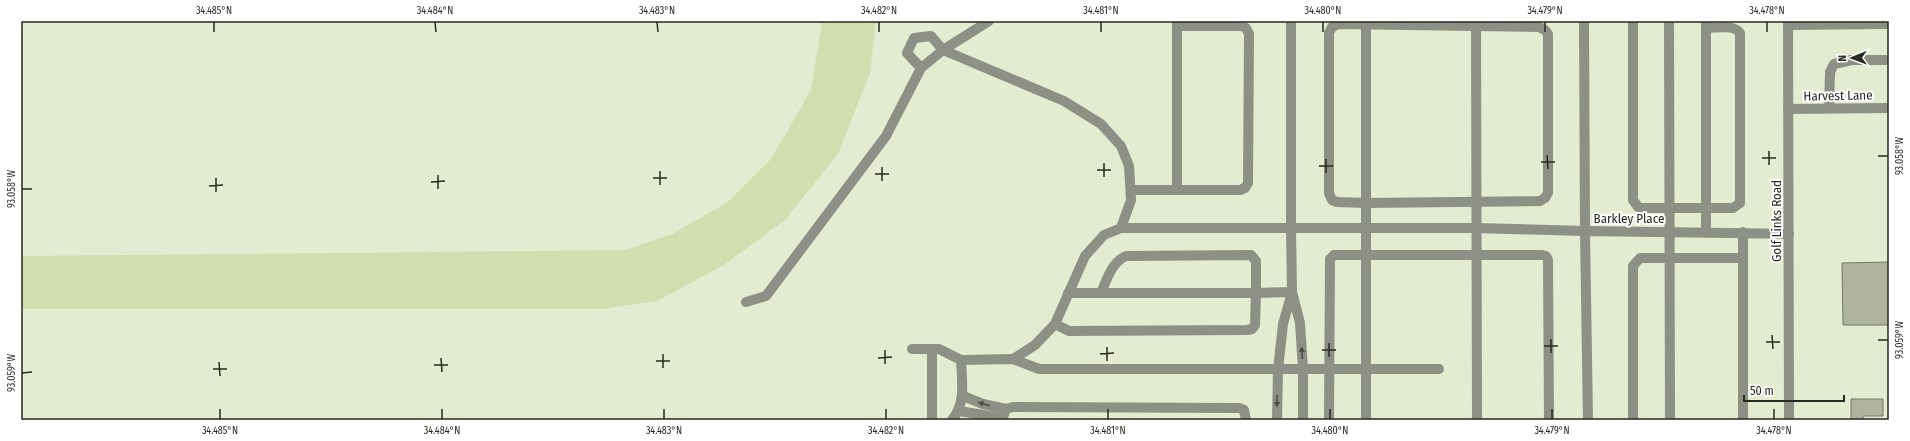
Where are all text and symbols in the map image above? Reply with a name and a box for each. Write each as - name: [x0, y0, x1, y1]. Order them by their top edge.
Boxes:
- text: 34.485°N: [196, 5, 232, 17]
- text: 34.484°N: [417, 5, 453, 17]
- text: 34.483°N: [639, 5, 675, 17]
- text: 34.482°N: [861, 5, 897, 17]
- text: 34.481°N: [1083, 5, 1119, 17]
- text: 34.480°N: [1305, 5, 1341, 17]
- text: 34.479°N: [1527, 5, 1563, 17]
- text: 34.478°N: [1749, 5, 1785, 17]
- north arrow: [1832, 38, 1872, 78]
- text: N: [1836, 55, 1849, 62]
- street label: Harvest Lane: [1803, 87, 1873, 104]
- text: 93.058°W: [1894, 136, 1906, 175]
- text: 93.058°W: [6, 169, 18, 208]
- street label: Golf Links Road: [1769, 180, 1784, 262]
- street label: Barkley Place: [1594, 211, 1664, 226]
- text: 93.059°W: [1894, 321, 1906, 359]
- one-way arrow: [1299, 347, 1306, 359]
- text: 93.059°W: [6, 354, 18, 392]
- scale bar: [1744, 377, 1844, 403]
- text: 50 m: [1750, 384, 1774, 398]
- one-way arrow: [1274, 395, 1281, 407]
- one-way arrow: [978, 401, 990, 407]
- text: 34.485°N: [202, 425, 238, 437]
- text: 34.484°N: [424, 425, 460, 437]
- text: 34.483°N: [646, 425, 682, 437]
- text: 34.482°N: [868, 425, 904, 437]
- text: 34.481°N: [1090, 425, 1126, 437]
- text: 34.480°N: [1312, 425, 1348, 437]
- text: 34.479°N: [1534, 425, 1570, 437]
- text: 34.478°N: [1756, 425, 1792, 437]

